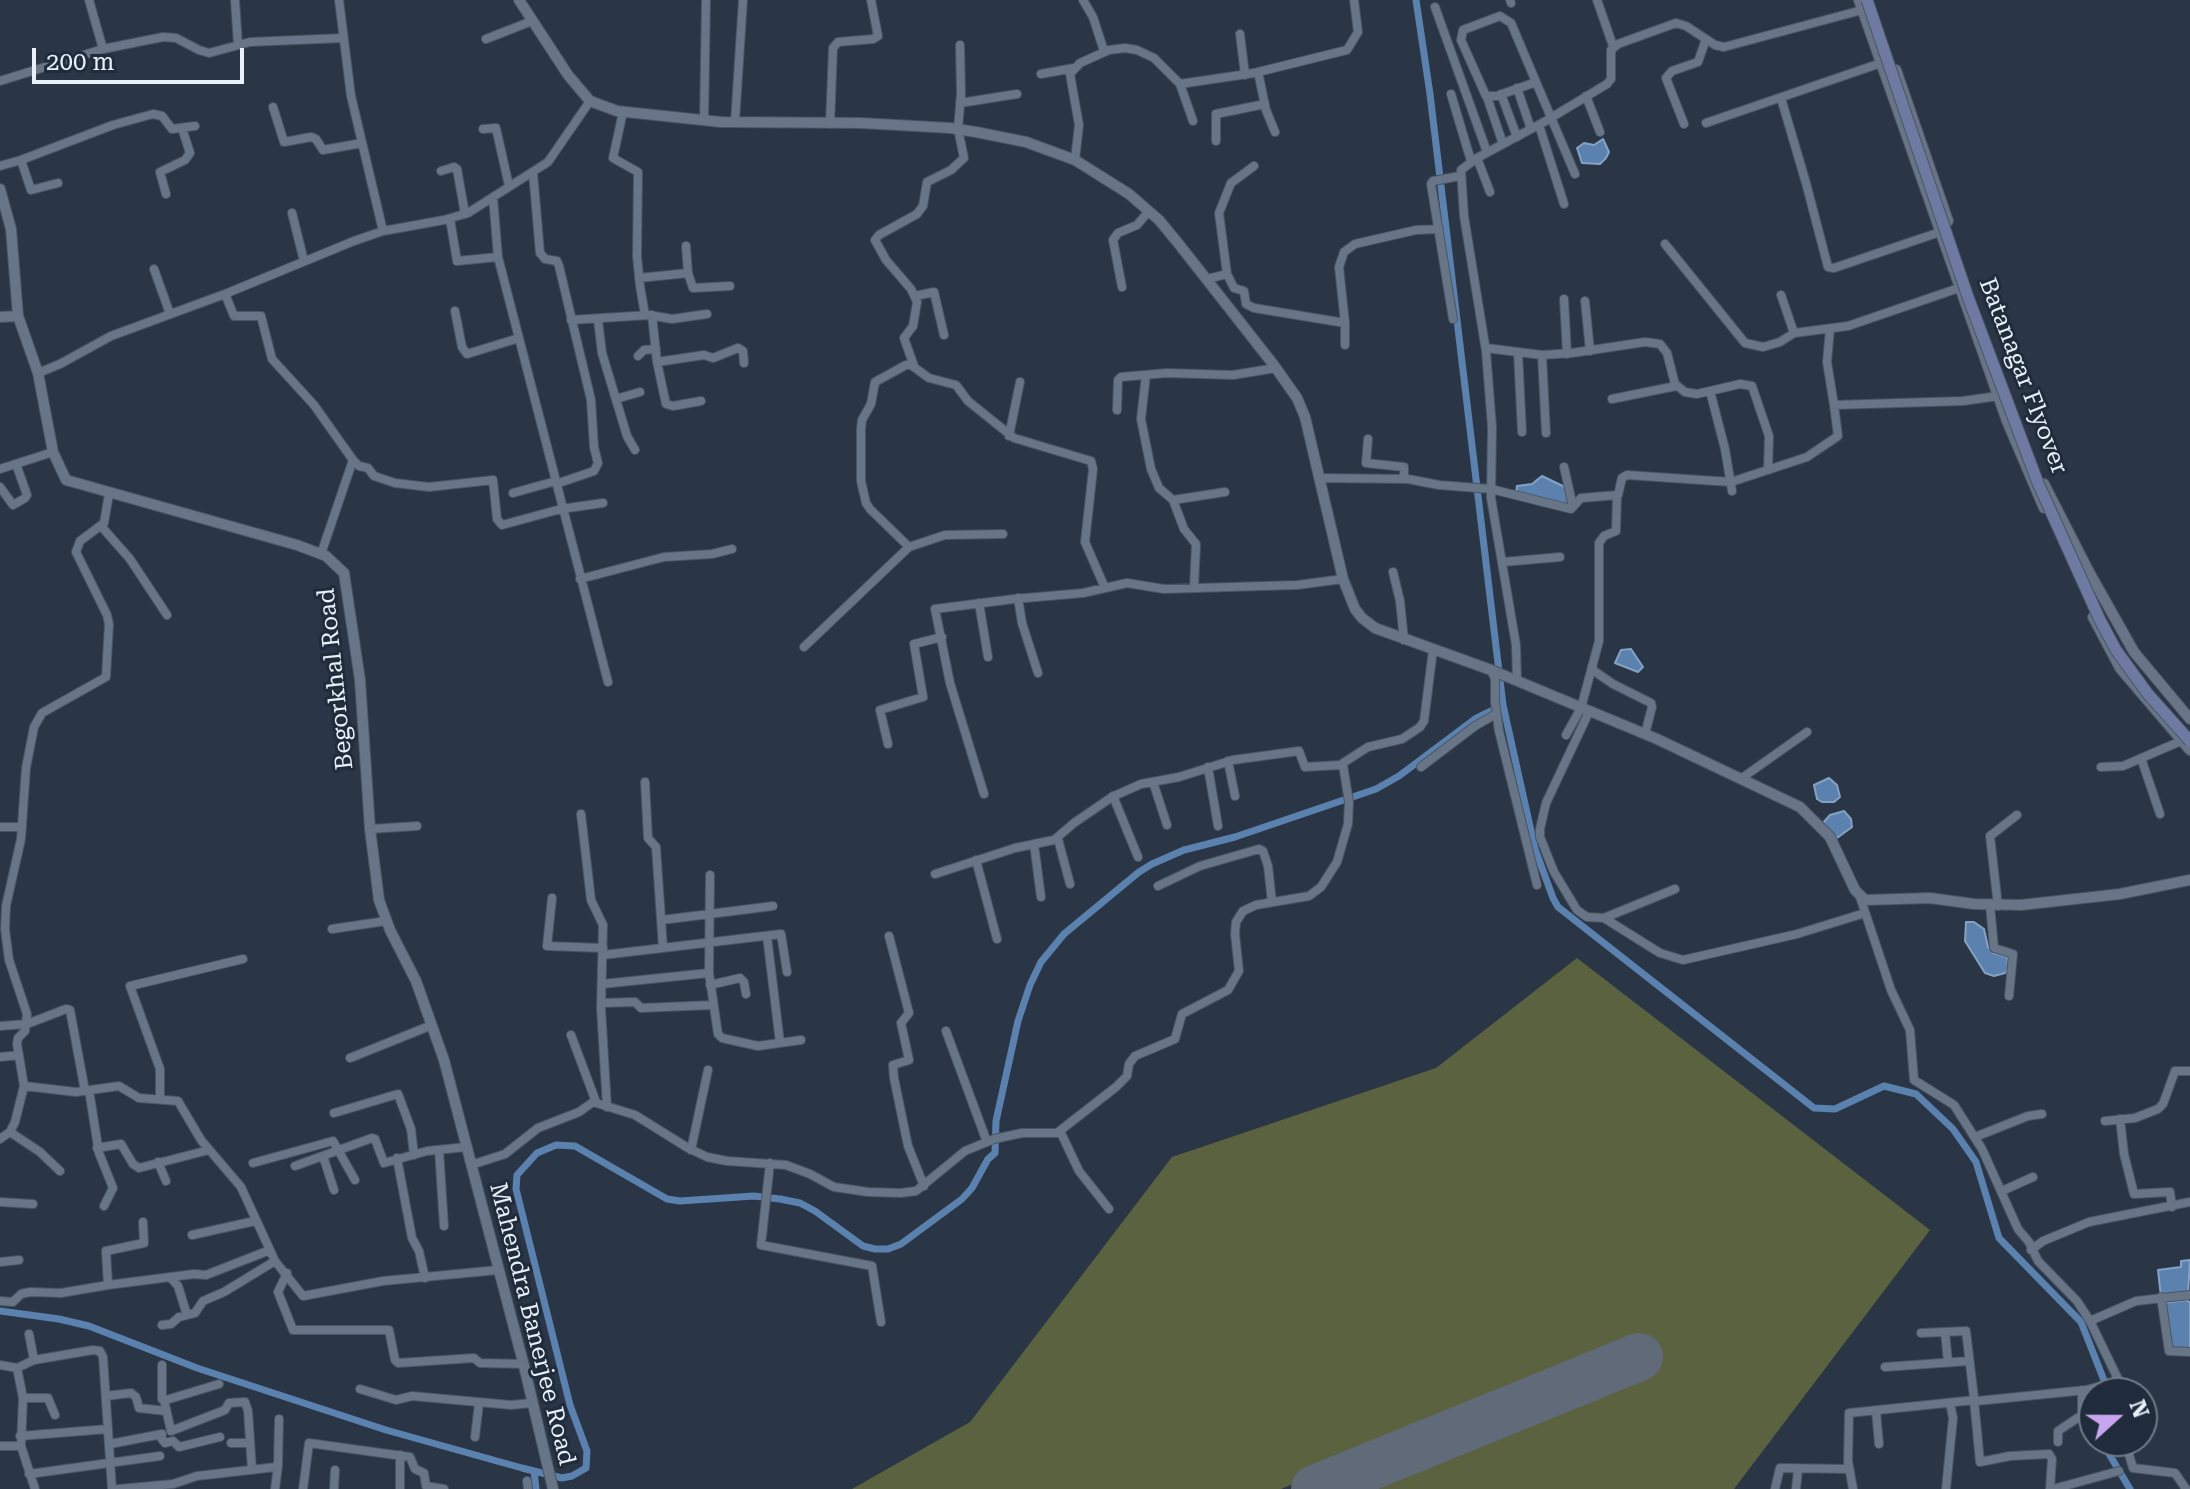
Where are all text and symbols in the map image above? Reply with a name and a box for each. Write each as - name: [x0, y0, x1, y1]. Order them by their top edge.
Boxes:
- scale bar: [36, 32, 248, 82]
- text: 200 m: [46, 48, 114, 76]
- street label: Batanagar Flyover: [1972, 274, 2074, 478]
- street label: Begorkhal Road: [312, 587, 360, 771]
- street label: Mahendra Banerjee Road: [483, 1180, 581, 1468]
- north arrow: [2078, 1377, 2158, 1457]
- text: N: [2124, 1397, 2154, 1421]

